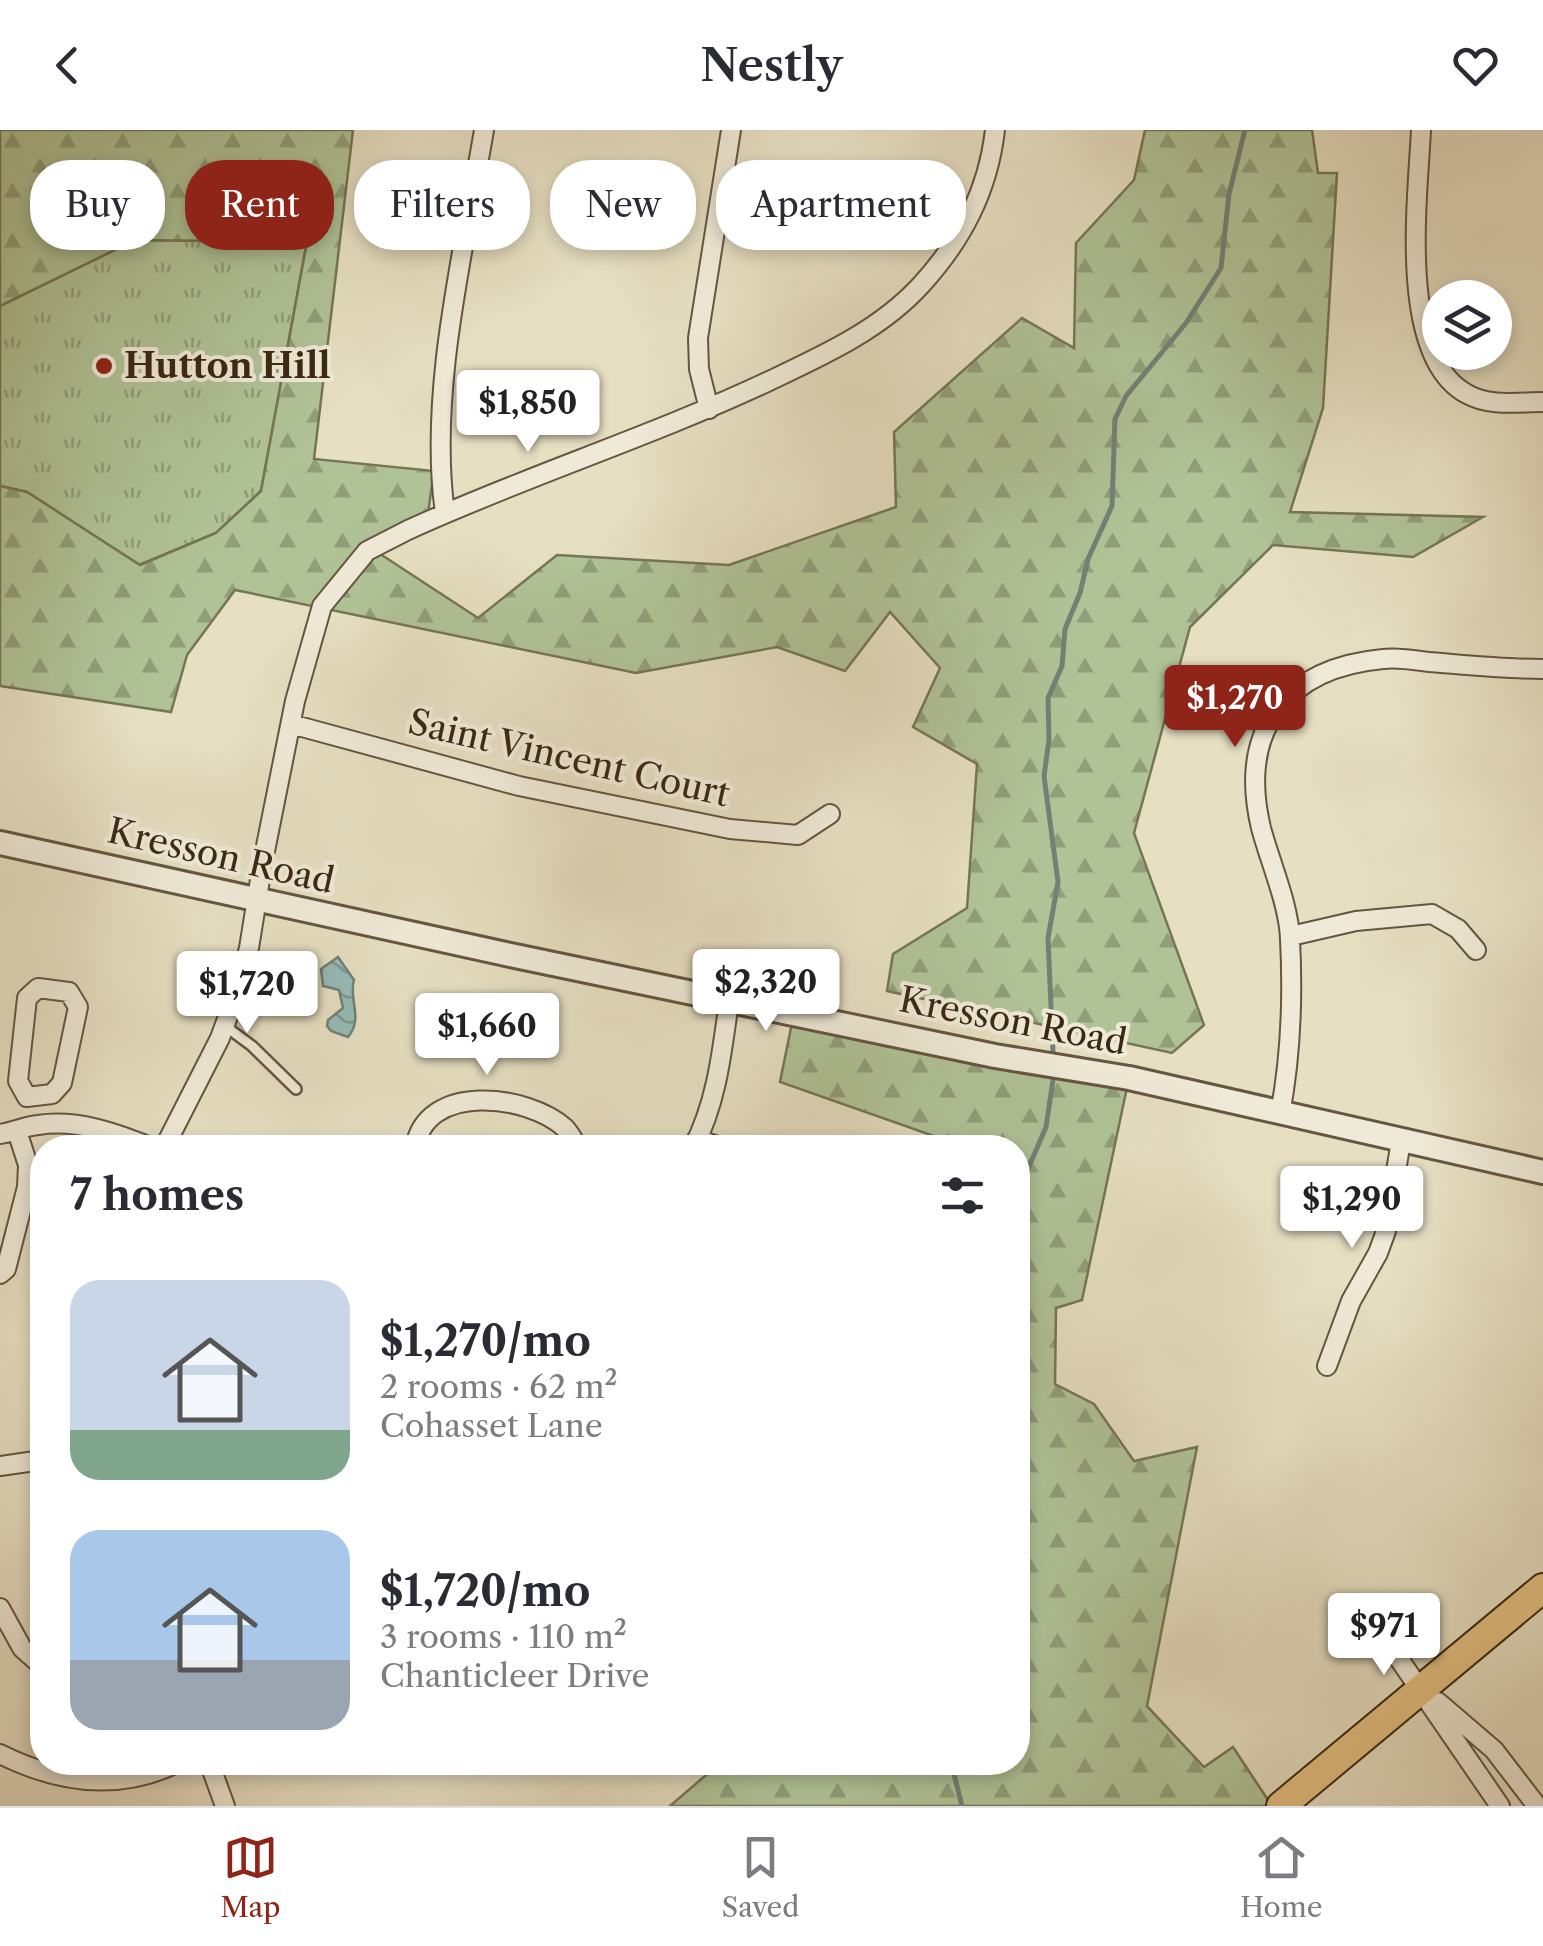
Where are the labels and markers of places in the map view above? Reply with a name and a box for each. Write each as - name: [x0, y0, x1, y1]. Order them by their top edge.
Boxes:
- place label: Hutton Hill: [124, 344, 331, 387]
- marker: Hutton Hill: [93, 355, 115, 377]
- pin: $1,850: [447, 370, 609, 455]
- pin: $1,270: [1154, 665, 1316, 750]
- pin: $2,320: [685, 949, 847, 1034]
- pin: $1,720: [166, 951, 328, 1036]
- pin: $1,660: [406, 993, 568, 1078]
- pin: $1,290: [1271, 1166, 1433, 1251]
- pin: $971: [1325, 1593, 1443, 1678]

